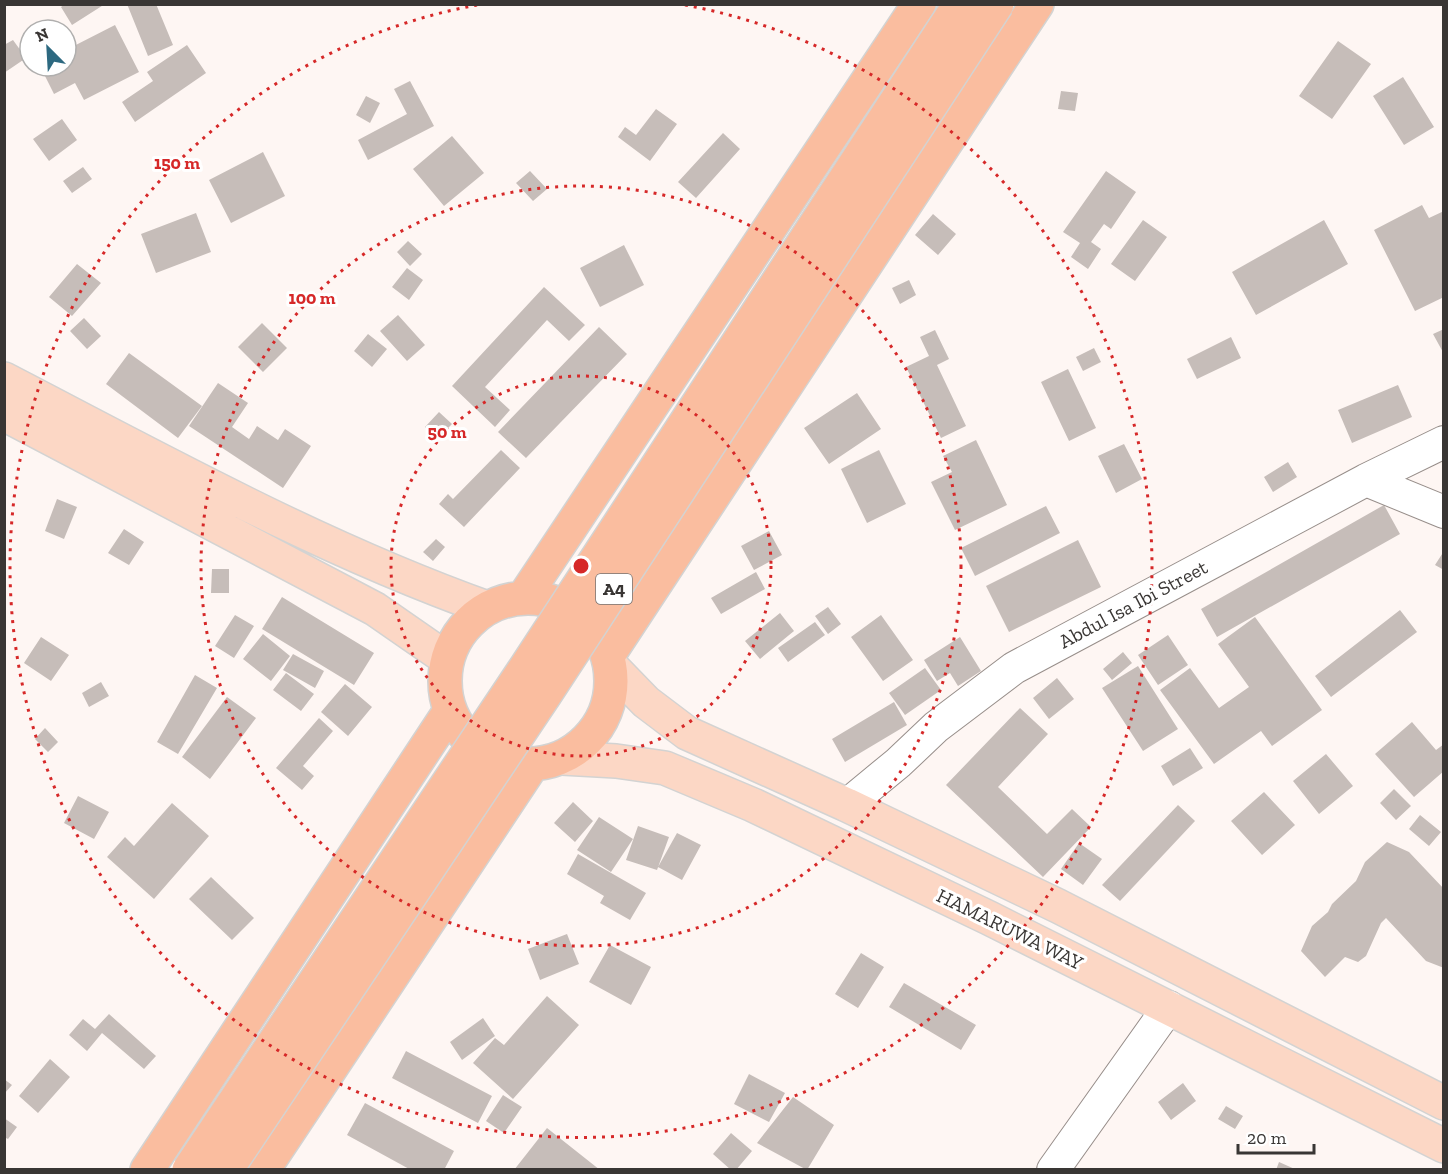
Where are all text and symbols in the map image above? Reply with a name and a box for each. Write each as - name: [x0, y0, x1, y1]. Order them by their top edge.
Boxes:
- north arrow: [18, 18, 78, 78]
- text: N: [33, 24, 52, 46]
- text: 150 m: [154, 152, 200, 174]
- text: 100 m: [288, 287, 336, 309]
- text: 50 m: [428, 421, 467, 443]
- street label: Abdul Isa Ibi Street: [1055, 554, 1212, 653]
- centre of rings: [571, 556, 591, 576]
- road number: A4: [596, 574, 632, 604]
- street label: HAMARUWA WAY: [933, 883, 1088, 975]
- scale bar: [1238, 1117, 1314, 1155]
- text: 20 m: [1247, 1127, 1287, 1149]

